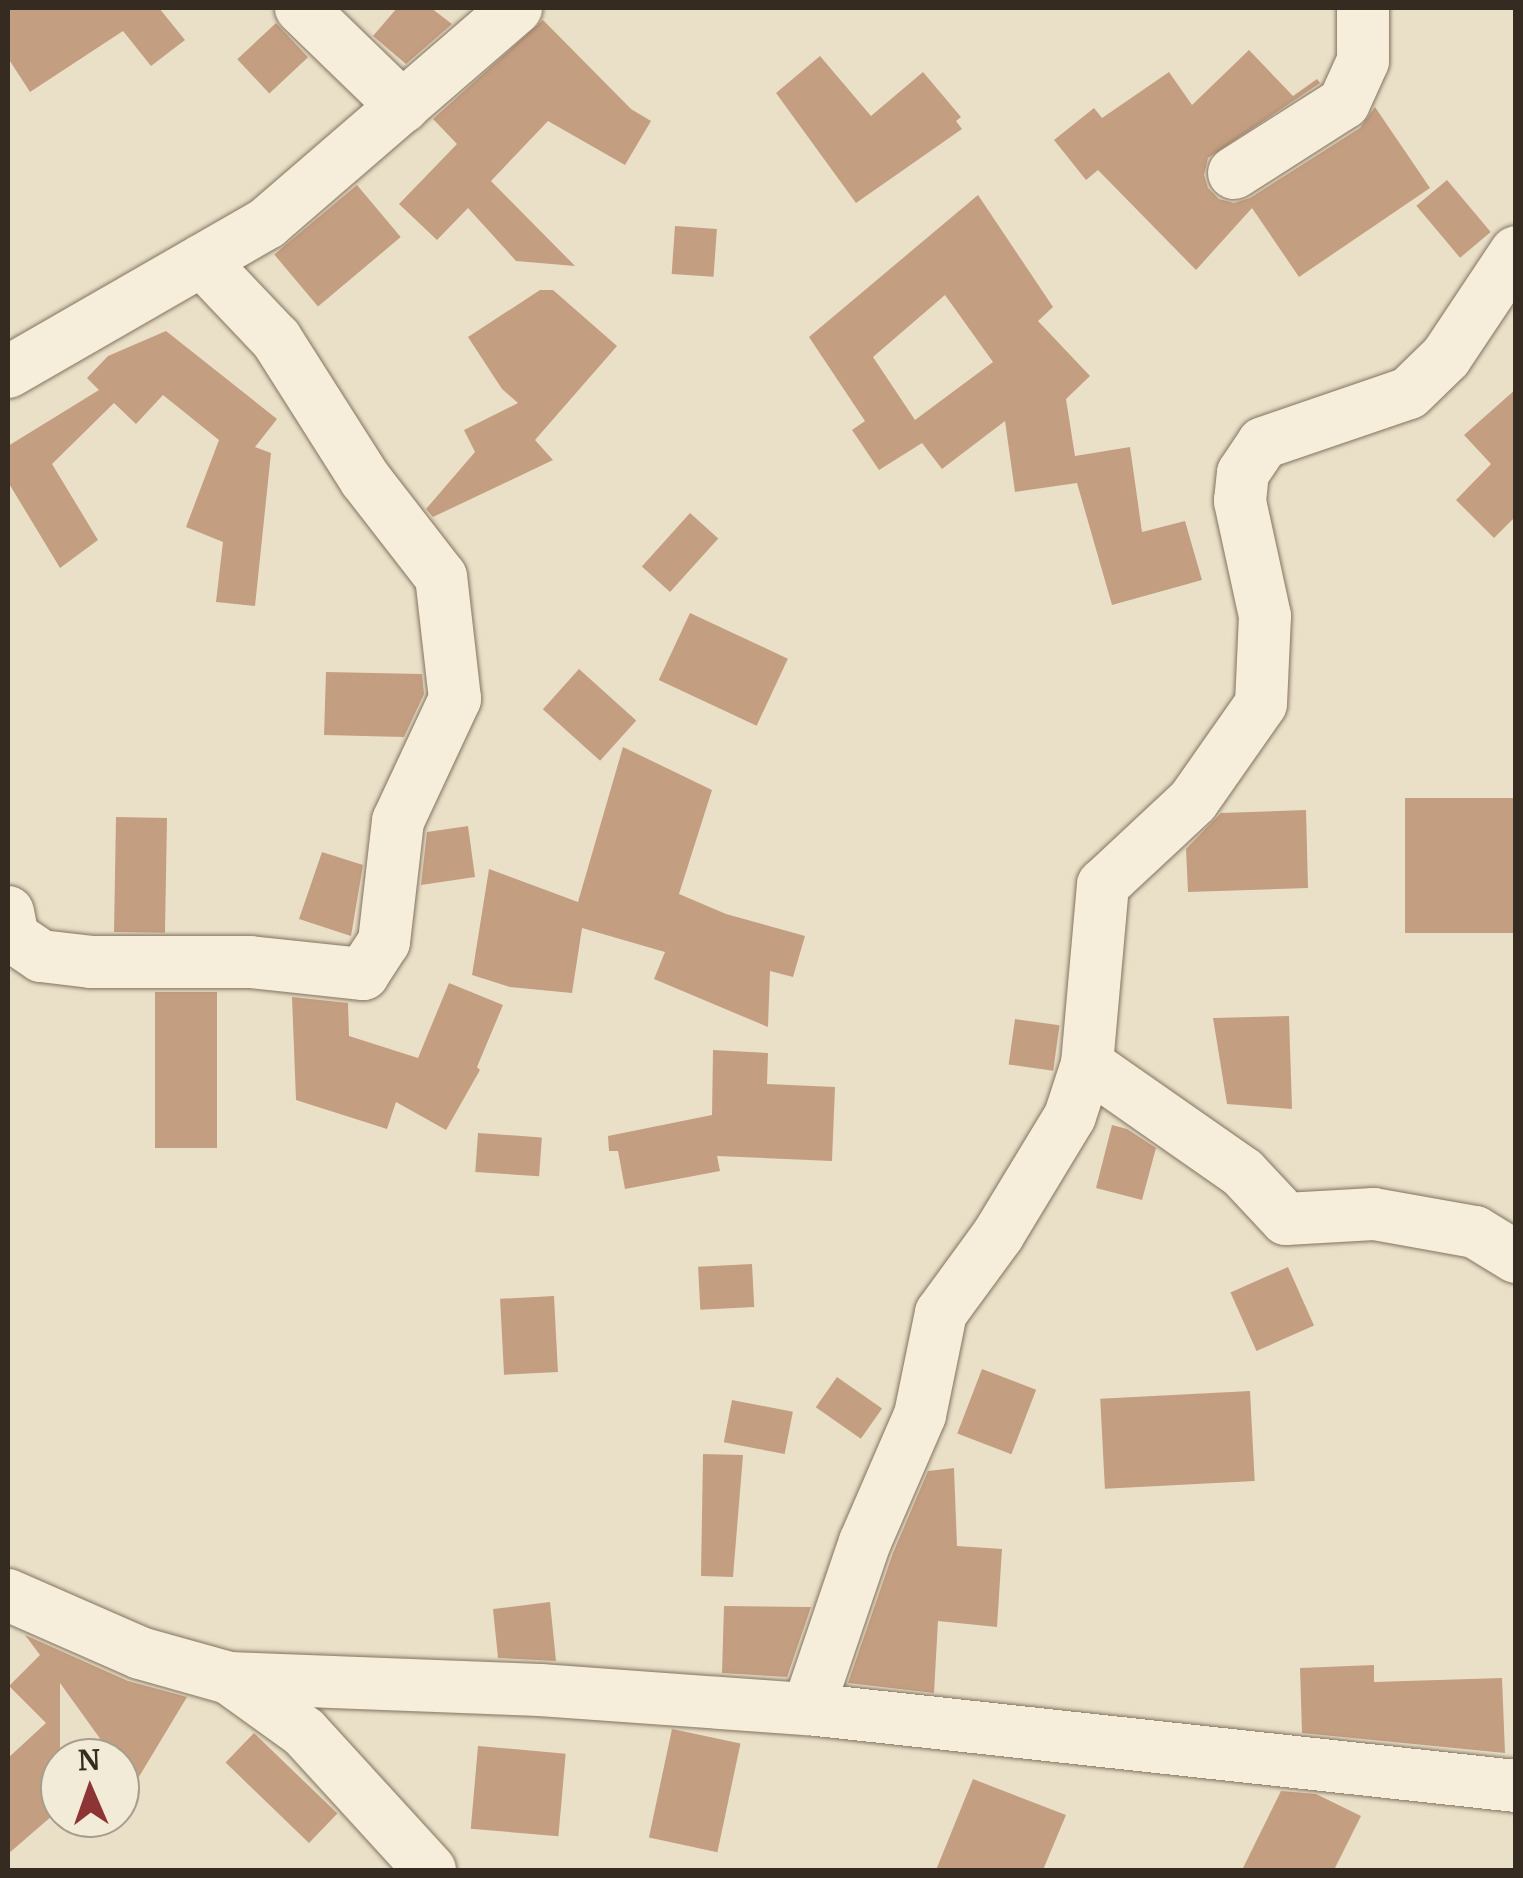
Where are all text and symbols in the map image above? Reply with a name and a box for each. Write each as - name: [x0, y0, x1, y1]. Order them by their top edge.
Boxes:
- north arrow: [40, 1738, 140, 1838]
- text: N: [77, 1742, 101, 1778]

